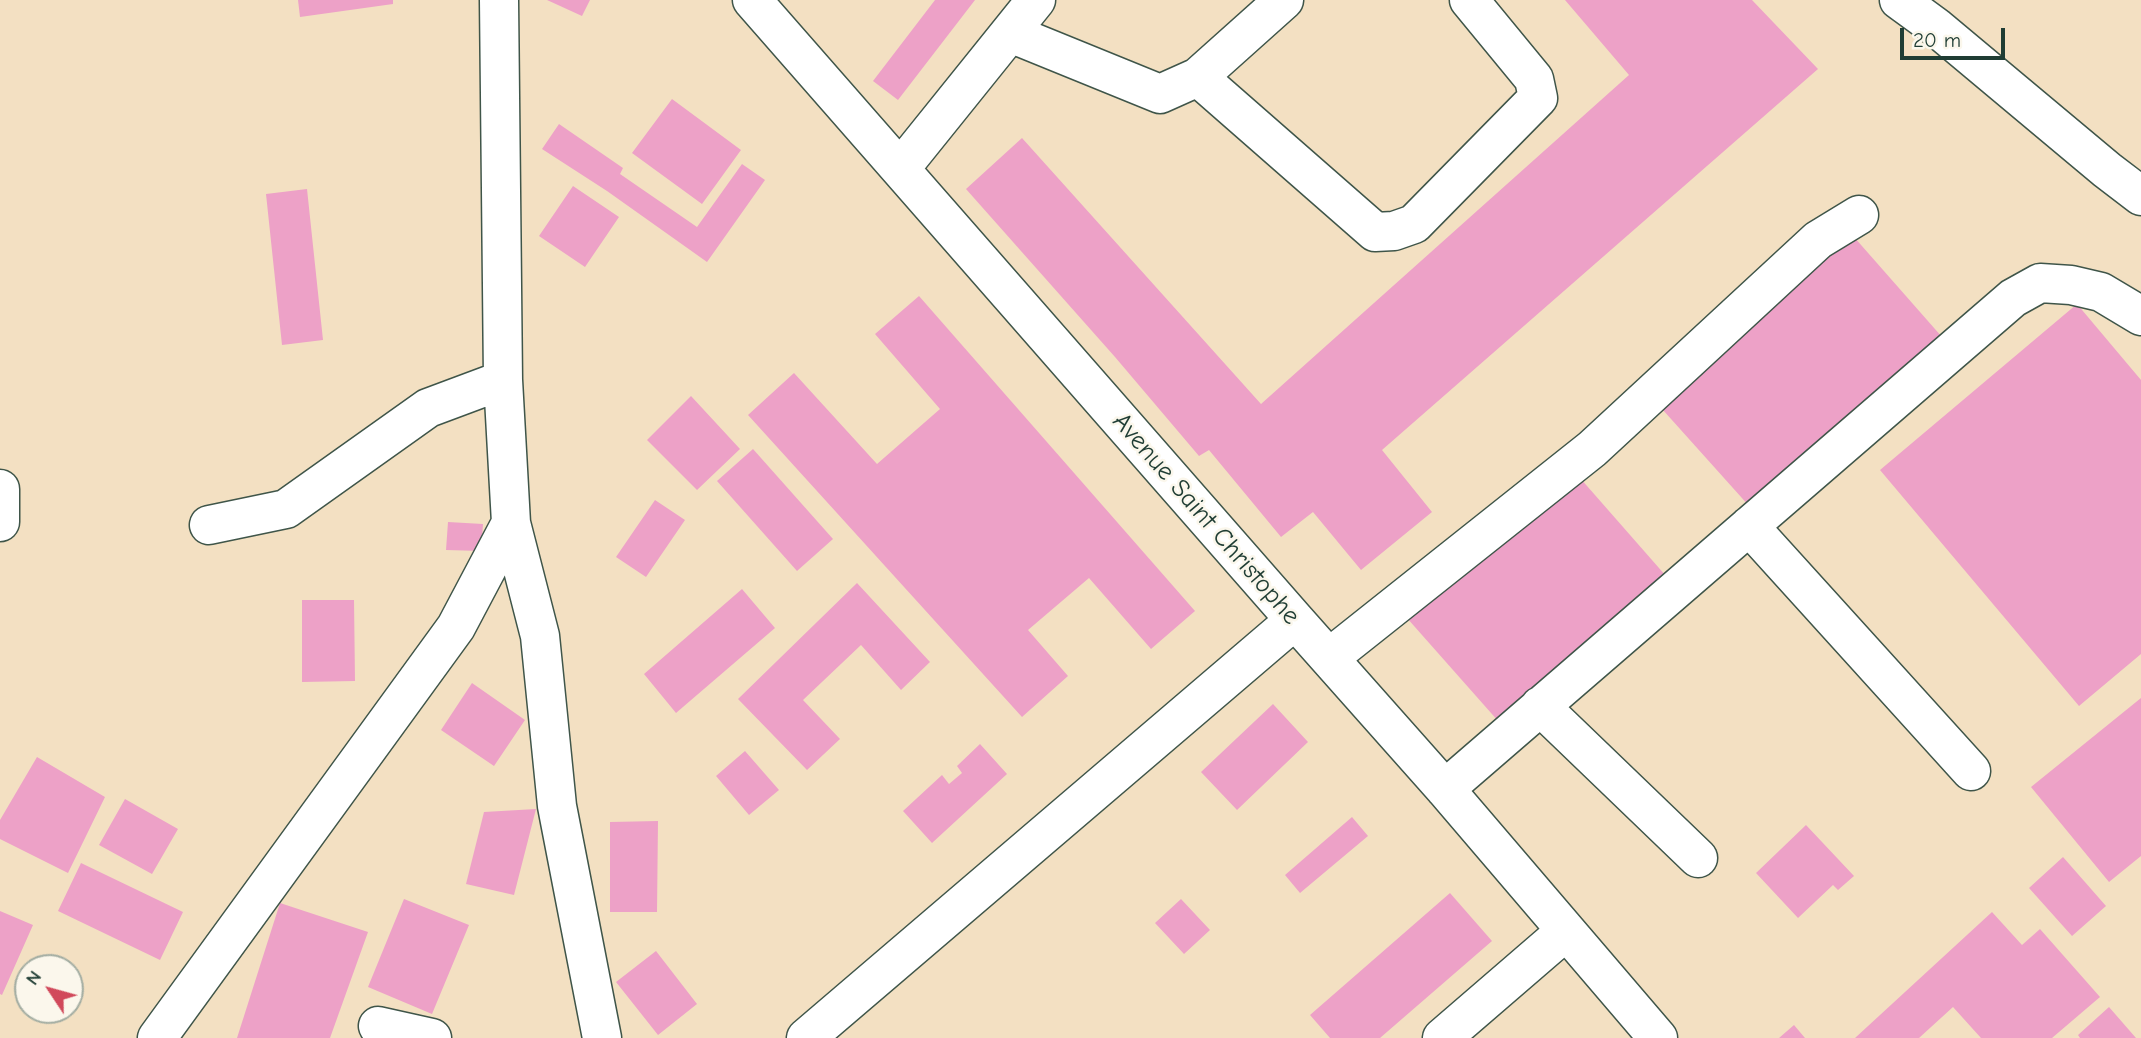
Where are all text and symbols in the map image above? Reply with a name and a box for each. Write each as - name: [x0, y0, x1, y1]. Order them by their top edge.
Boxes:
- scale bar: [1903, 14, 2008, 58]
- text: 20 m: [1913, 28, 1961, 52]
- street label: Avenue Saint Christophe: [1106, 407, 1306, 631]
- north arrow: [14, 954, 84, 1024]
- text: N: [21, 966, 46, 989]

